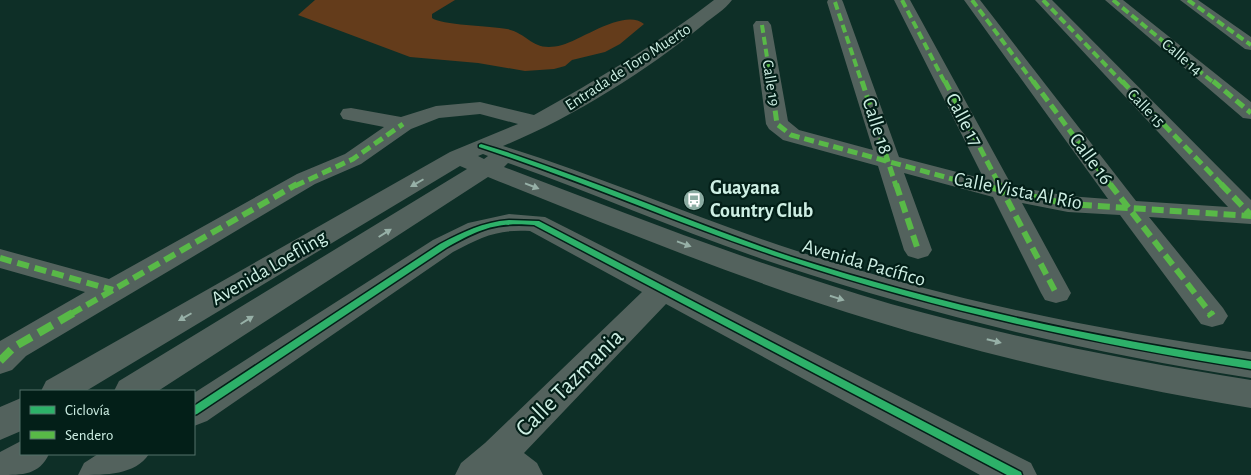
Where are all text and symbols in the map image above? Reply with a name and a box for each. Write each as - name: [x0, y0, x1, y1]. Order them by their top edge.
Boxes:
- street label: Entrada de Toro Muerto: [563, 21, 694, 113]
- street label: Calle 14: [1159, 36, 1205, 78]
- street label: Calle 19: [759, 59, 783, 107]
- street label: Calle 15: [1124, 86, 1168, 130]
- street label: Calle 17: [942, 90, 986, 150]
- street label: Calle 18: [858, 95, 896, 157]
- street label: Calle 16: [1065, 130, 1117, 188]
- street label: Calle Vista Al Río: [952, 169, 1084, 213]
- place label: Guayana Country Club: [710, 178, 813, 221]
- one-way arrow: [409, 179, 424, 187]
- one-way arrow: [525, 182, 540, 190]
- bus stop icon: Guayana Country Club: [682, 188, 706, 212]
- street label: Avenida Loefling: [208, 227, 331, 309]
- one-way arrow: [378, 228, 391, 238]
- street label: Avenida Pacífico: [800, 236, 928, 290]
- one-way arrow: [677, 240, 692, 248]
- one-way arrow: [830, 294, 845, 302]
- one-way arrow: [178, 313, 193, 321]
- one-way arrow: [241, 315, 254, 324]
- street label: Calle Tazmania: [512, 325, 628, 441]
- one-way arrow: [986, 337, 1001, 345]
- legend: [20, 390, 195, 455]
- text: Ciclovía: [65, 403, 110, 418]
- text: Sendero: [65, 428, 113, 443]

